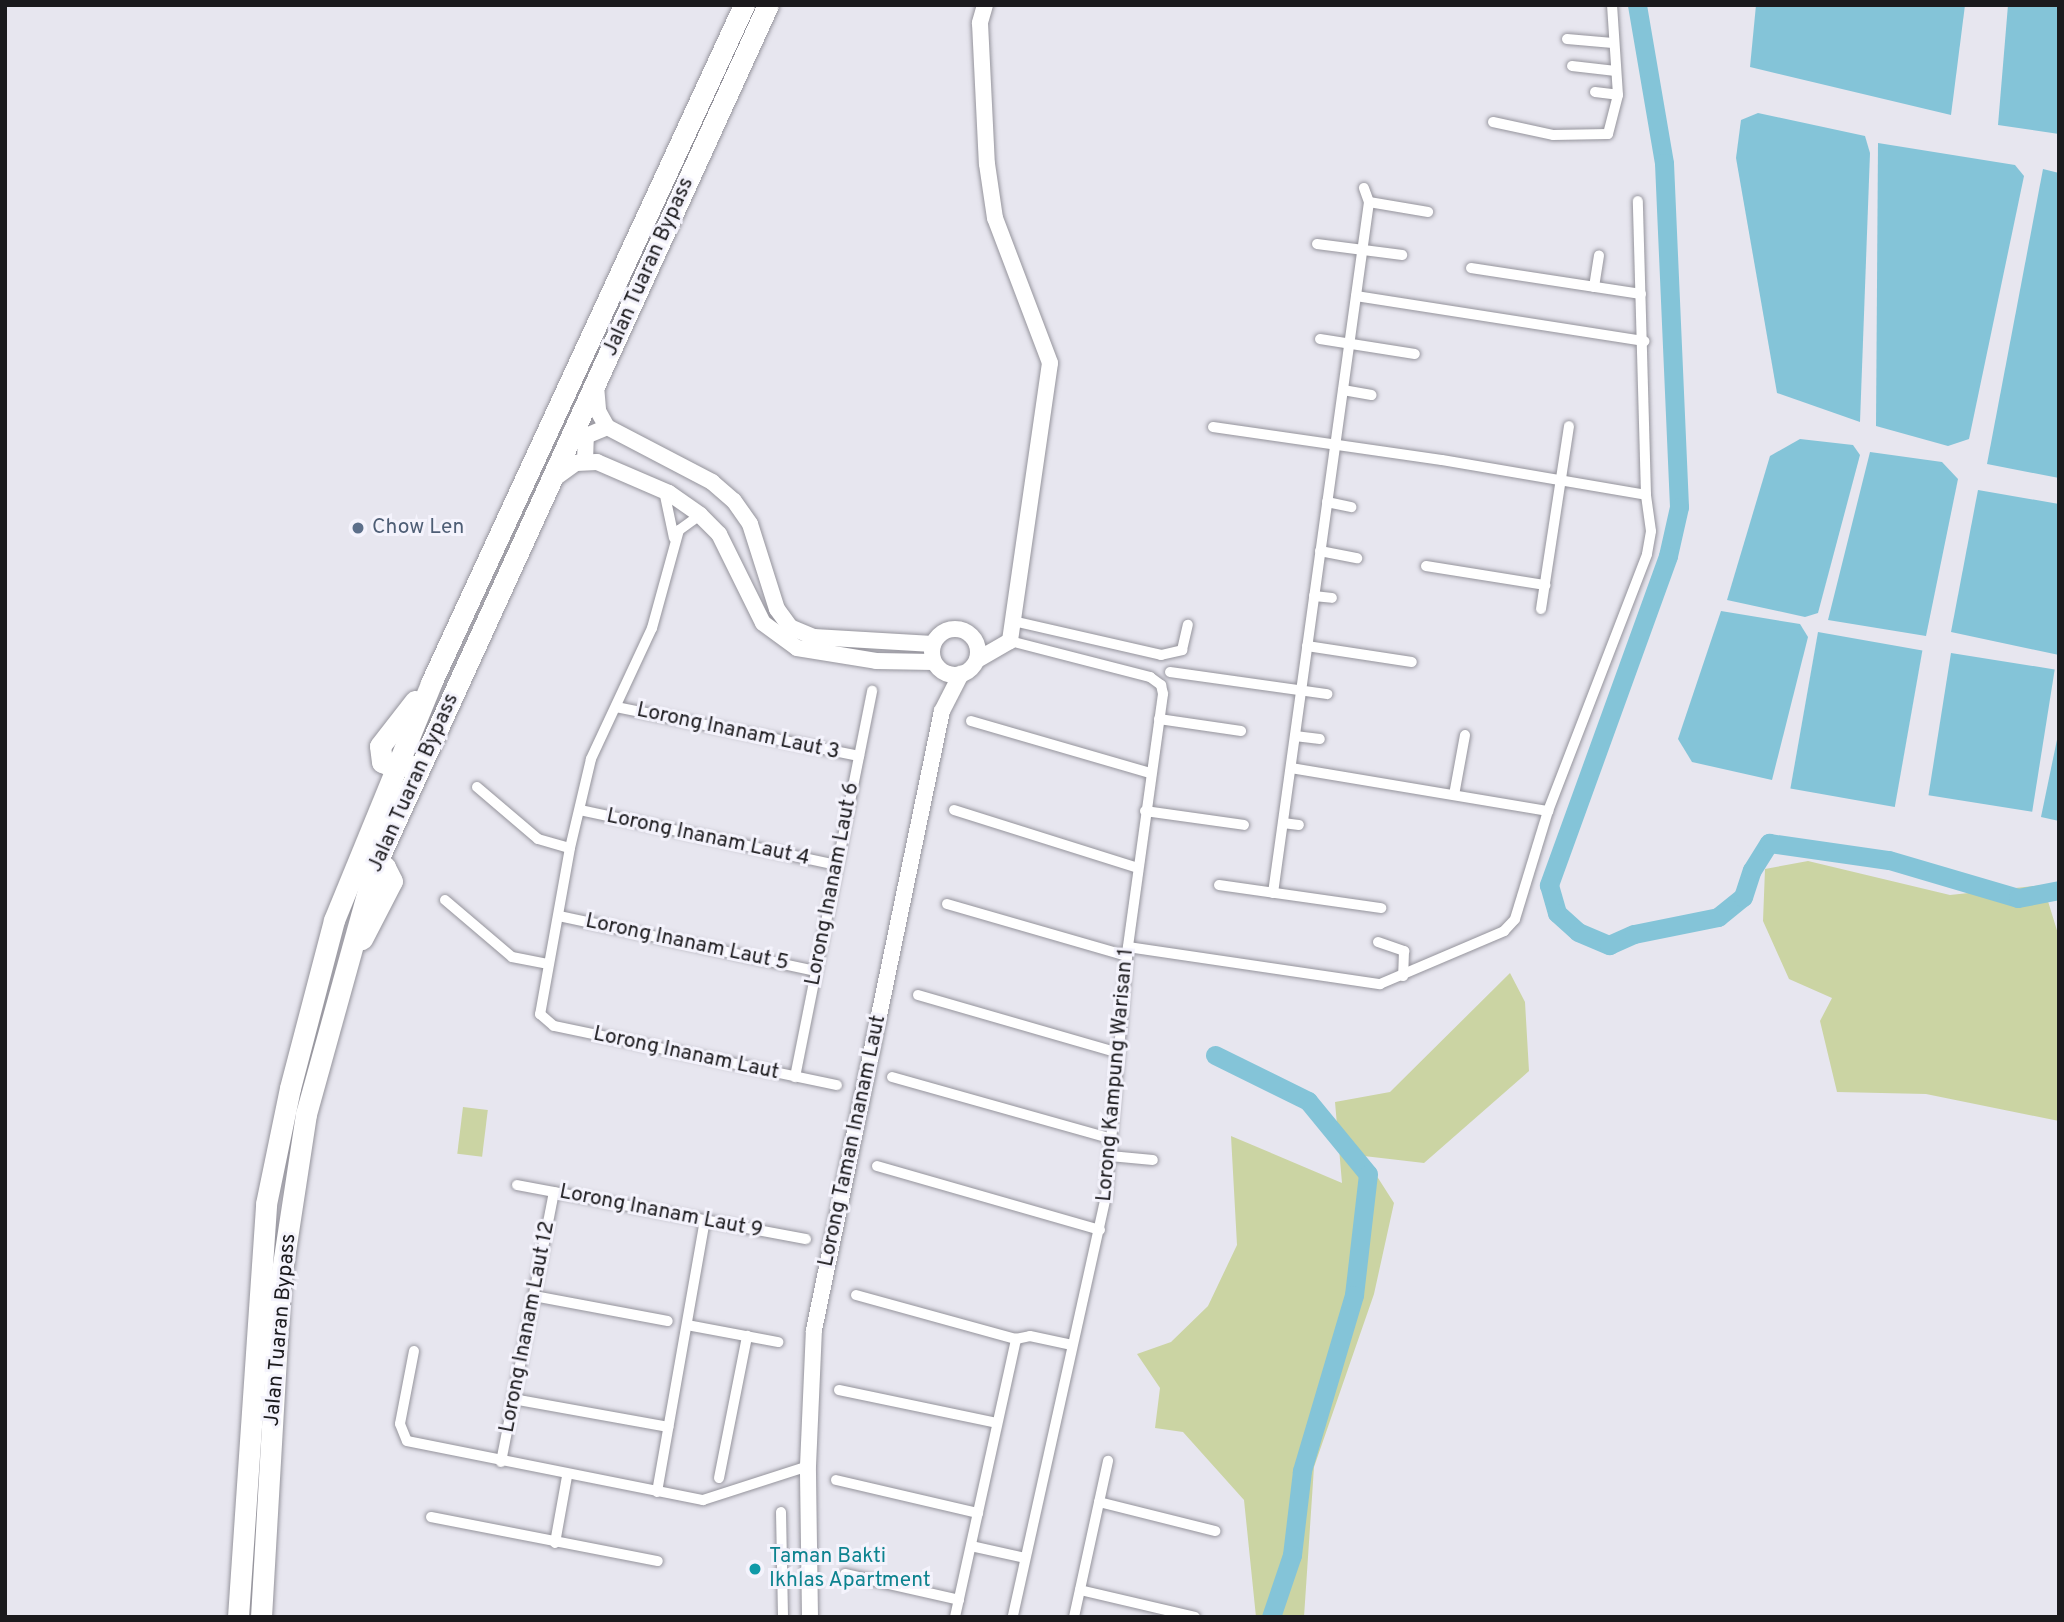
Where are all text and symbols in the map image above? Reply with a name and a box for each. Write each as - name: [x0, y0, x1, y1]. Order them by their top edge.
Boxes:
- street label: Jalan Tuaran Bypass: [598, 173, 700, 361]
- place label: Chow Len: [372, 515, 464, 541]
- marker: Chow Len: [350, 520, 366, 536]
- street label: Jalan Tuaran Bypass: [363, 689, 465, 877]
- street label: Lorong Inanam Laut 3: [634, 698, 842, 766]
- street label: Lorong Inanam Laut 6: [801, 780, 865, 988]
- street label: Lorong Inanam Laut 4: [604, 804, 812, 872]
- street label: Lorong Inanam Laut 5: [583, 909, 791, 977]
- street label: Lorong Kampung Warisan 1: [1092, 947, 1140, 1203]
- street label: Lorong Taman Inanam Laut: [814, 1013, 892, 1269]
- street label: Lorong Inanam Laut: [591, 1022, 781, 1086]
- street label: Lorong Inanam Laut 9: [557, 1180, 765, 1244]
- street label: Lorong Inanam Laut 12: [495, 1219, 561, 1435]
- street label: Jalan Tuaran Bypass: [260, 1232, 302, 1428]
- place label: Taman Bakti Ikhlas Apartment: [769, 1544, 932, 1594]
- marker: Taman Bakti Ikhlas Apartment: [747, 1561, 763, 1577]

